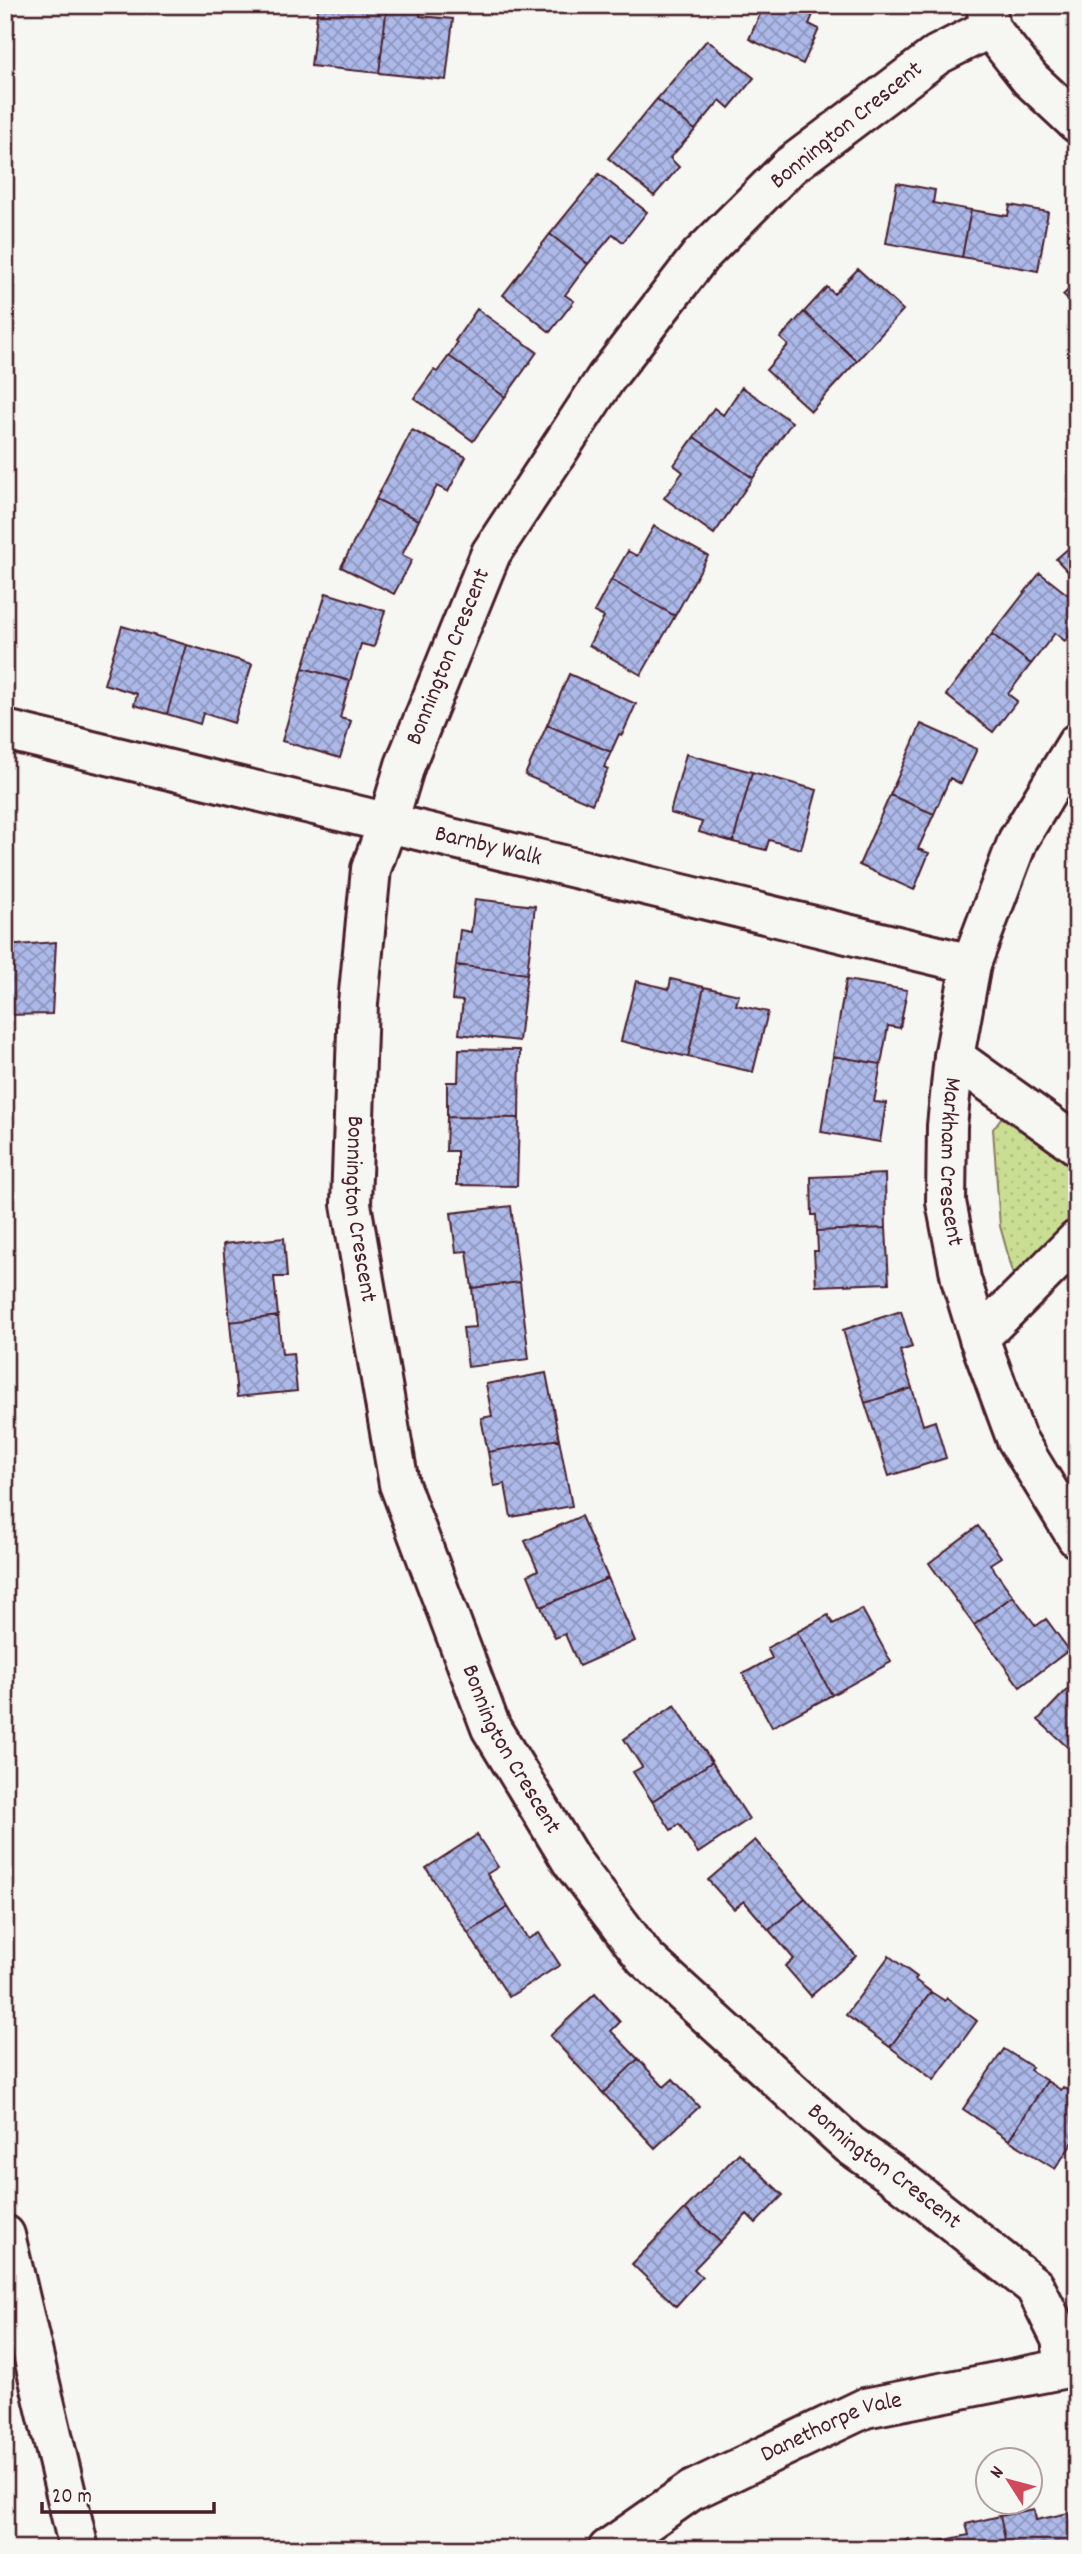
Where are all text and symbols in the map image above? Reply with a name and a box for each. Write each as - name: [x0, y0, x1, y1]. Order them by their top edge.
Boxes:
- street label: Bonnington Crescent: [763, 54, 931, 198]
- street label: Bonnington Crescent: [398, 563, 500, 750]
- street label: Barnby Walk: [431, 818, 545, 876]
- street label: Markham Crescent: [929, 1076, 971, 1249]
- street label: Bonnington Crescent: [334, 1115, 385, 1305]
- street label: Bonnington Crescent: [452, 1660, 569, 1841]
- street label: Bonnington Crescent: [799, 2096, 968, 2239]
- street label: Danethorpe Vale: [755, 2384, 905, 2472]
- north arrow: [974, 2446, 1044, 2516]
- text: N: [984, 2461, 1012, 2485]
- scale bar: [42, 2470, 214, 2514]
- text: 20 m: [52, 2483, 92, 2513]

